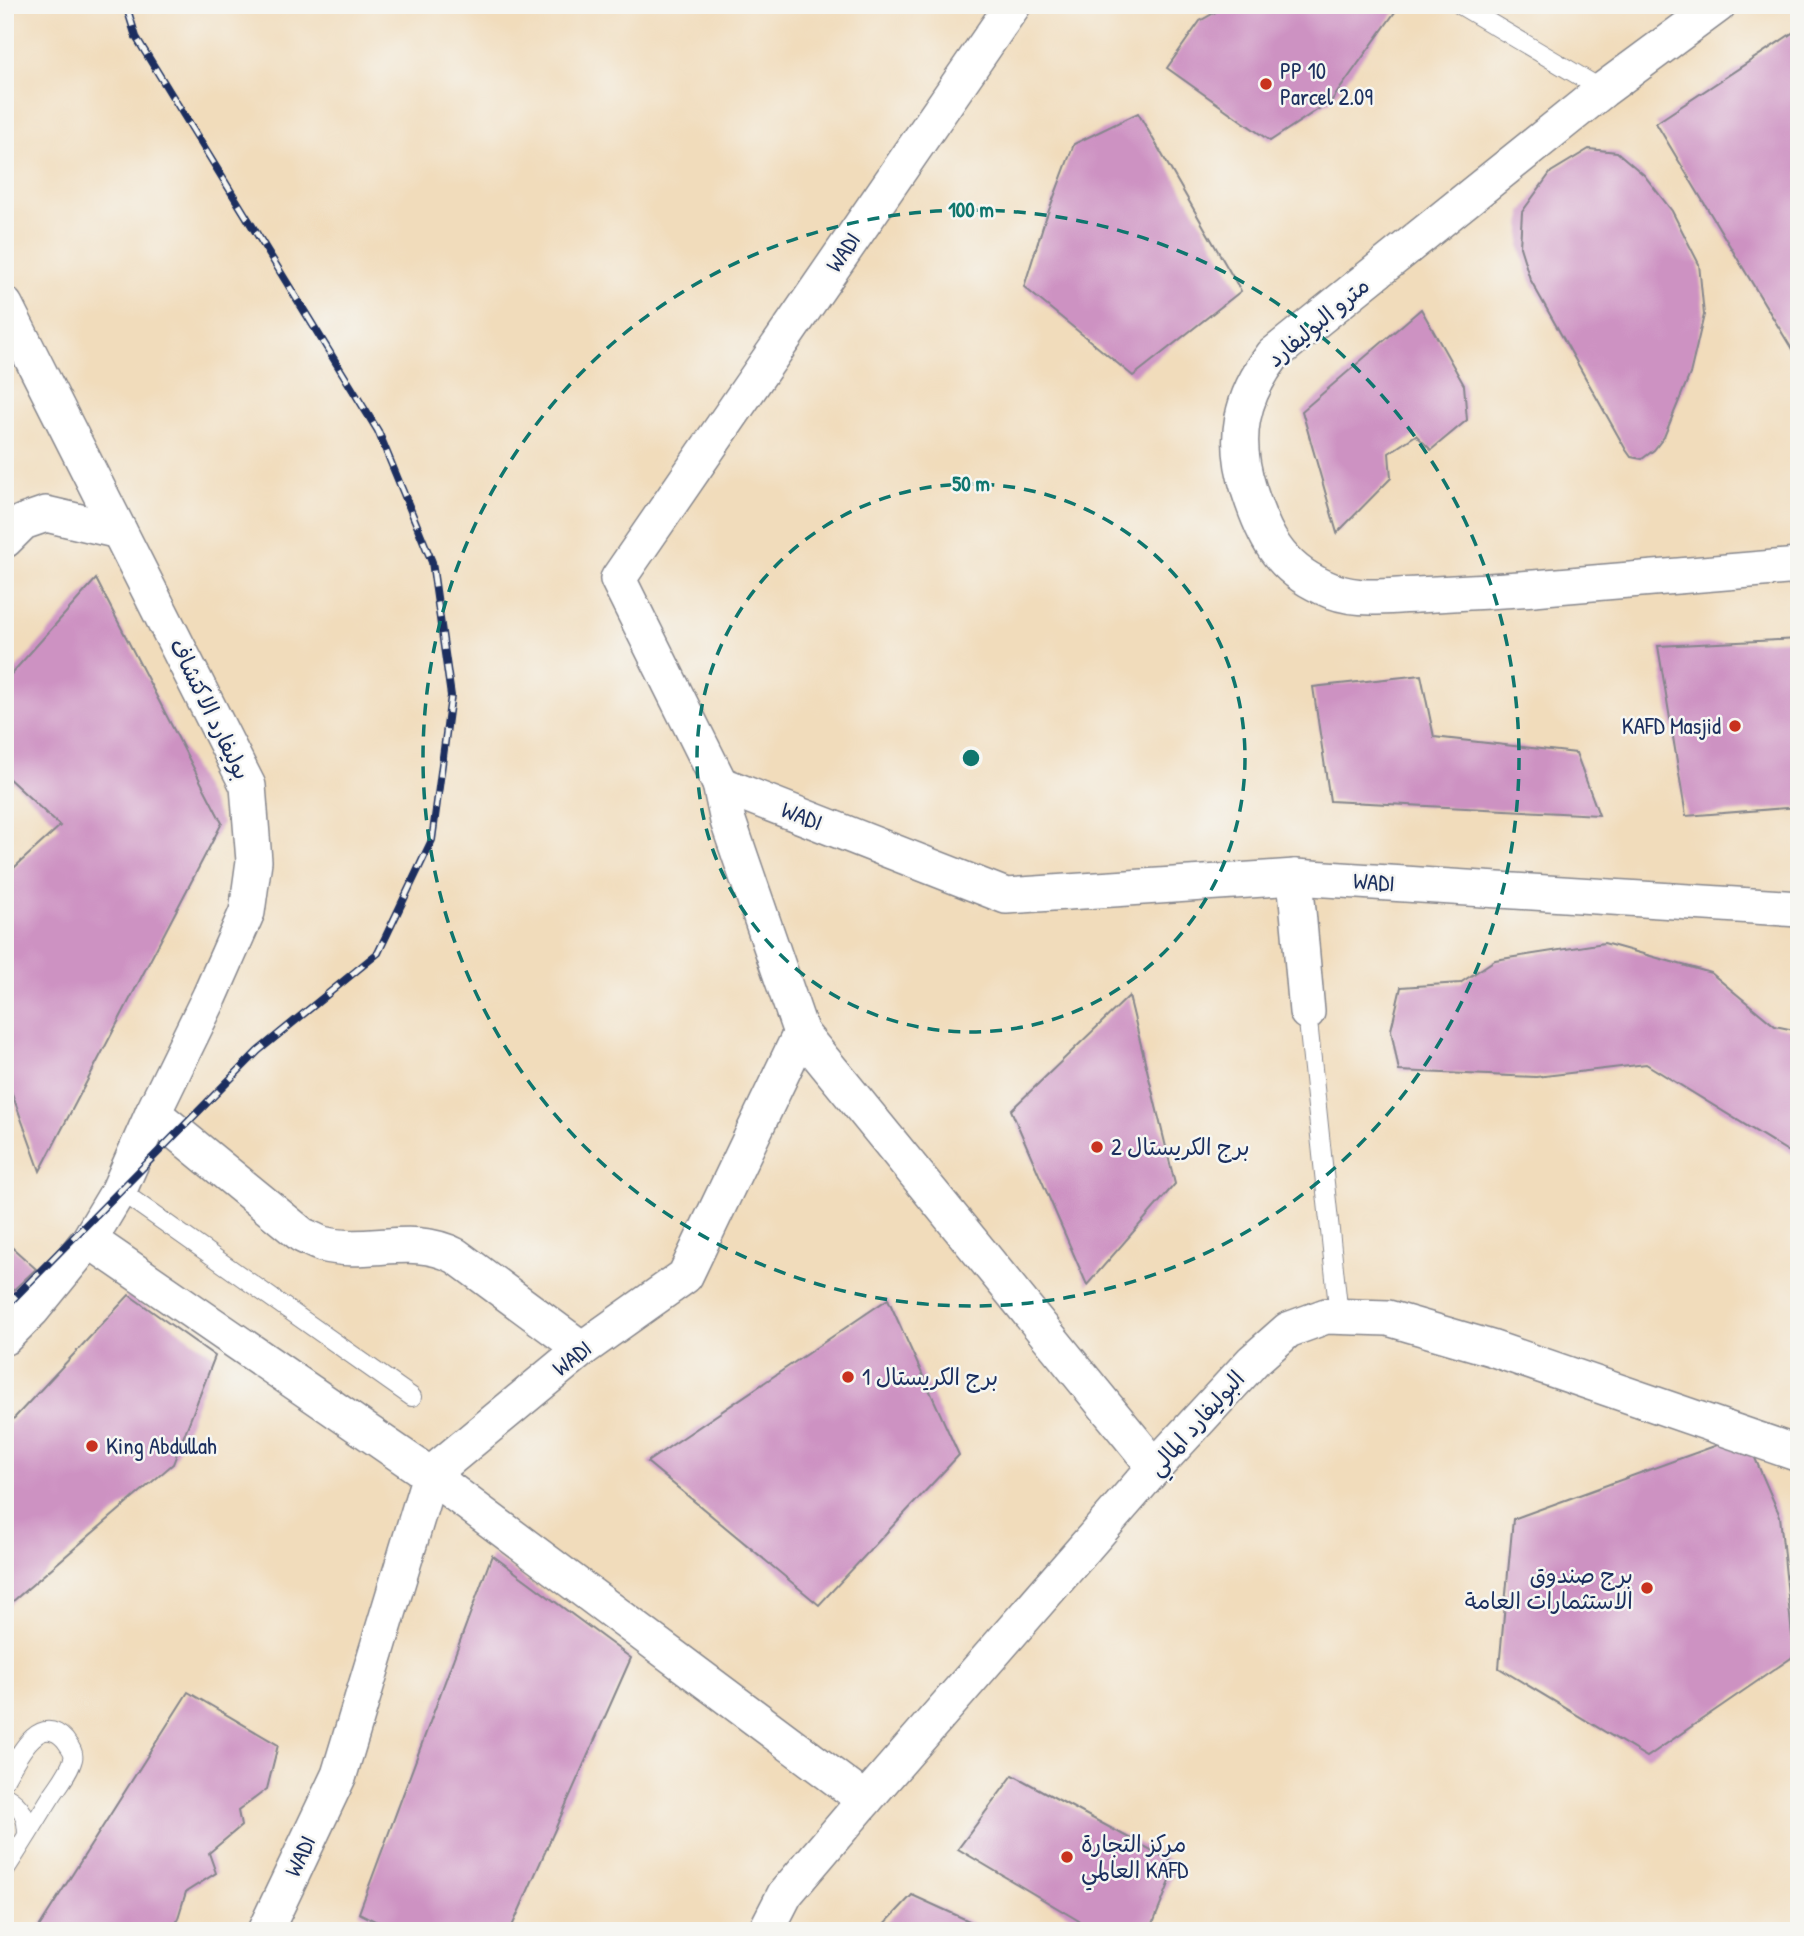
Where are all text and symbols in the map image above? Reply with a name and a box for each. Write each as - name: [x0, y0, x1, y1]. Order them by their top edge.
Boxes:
- place label: PP 10 Parcel 2.09: [1280, 55, 1373, 112]
- marker: PP 10 Parcel 2.09: [1258, 76, 1274, 92]
- text: 100 m: [948, 195, 994, 224]
- street label: WADI: [818, 226, 867, 278]
- street label: مترو البوليفارد: [1260, 270, 1376, 374]
- text: 50 m: [952, 469, 990, 498]
- street label: بوليفارد الاكتشاف: [163, 633, 258, 785]
- place label: KAFD Masjid: [1622, 710, 1721, 741]
- marker: KAFD Masjid: [1727, 718, 1743, 734]
- centre of rings: [959, 746, 983, 770]
- street label: WADI: [777, 794, 827, 837]
- street label: WADI: [1352, 865, 1396, 898]
- place label: برج الكريستال 2: [1111, 1131, 1250, 1163]
- marker: برج الكريستال 2: [1089, 1139, 1105, 1155]
- street label: WADI: [546, 1333, 598, 1383]
- place label: برج الكريستال 1: [862, 1361, 998, 1393]
- street label: البوليفارد المالي: [1140, 1363, 1256, 1486]
- marker: برج الكريستال 1: [840, 1369, 856, 1385]
- place label: King Abdullah: [106, 1430, 217, 1461]
- marker: King Abdullah: [84, 1438, 100, 1454]
- place label: برج صندوق الاستثمارات العامة: [1465, 1559, 1633, 1616]
- marker: برج صندوق الاستثمارات العامة: [1639, 1580, 1655, 1596]
- place label: مركز التجارة العالمي KAFD: [1081, 1828, 1188, 1891]
- street label: WADI: [277, 1830, 322, 1881]
- marker: مركز التجارة العالمي KAFD: [1059, 1849, 1075, 1865]

